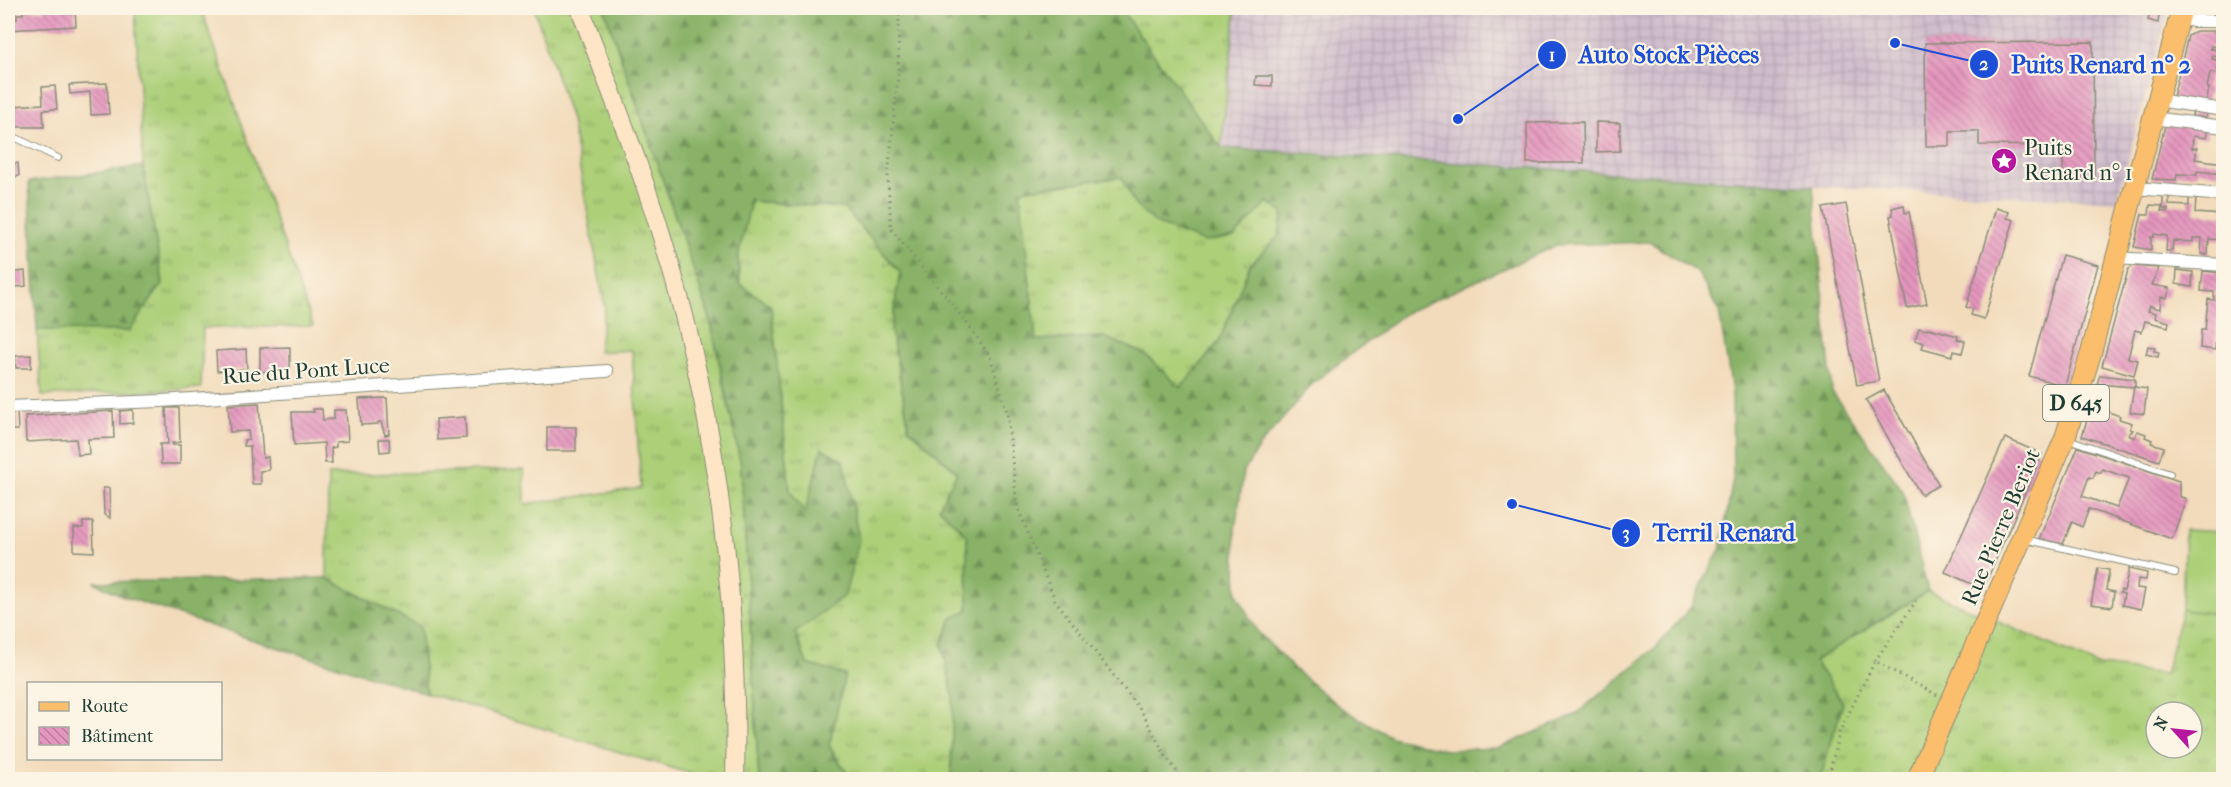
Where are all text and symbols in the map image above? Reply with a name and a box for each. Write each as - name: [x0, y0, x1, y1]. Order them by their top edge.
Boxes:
- callout: Auto Stock Pièces: [1537, 34, 1771, 76]
- text: Auto Stock Pièces: [1577, 41, 1759, 69]
- callout: Puits Renard n° 2: [1969, 43, 2203, 85]
- text: 1: [1549, 45, 1555, 66]
- text: Puits Renard n° 2: [2011, 51, 2191, 79]
- text: 2: [1979, 54, 1989, 75]
- place label: Puits Renard n° 1: [2024, 135, 2133, 186]
- place icon: Puits Renard n° 1: [1989, 146, 2019, 176]
- street label: Rue du Pont Luce: [221, 352, 391, 390]
- road number: D 645: [2043, 385, 2109, 421]
- street label: Rue Pierre Beriot: [1956, 444, 2046, 609]
- callout: Terril Renard: [1611, 512, 1807, 554]
- text: Terril Renard: [1652, 519, 1796, 547]
- text: 3: [1622, 523, 1630, 544]
- legend: [27, 682, 222, 760]
- text: Route: [81, 696, 128, 717]
- north arrow: [2144, 700, 2204, 760]
- text: N: [2150, 713, 2173, 733]
- text: Bâtiment: [81, 726, 154, 747]

